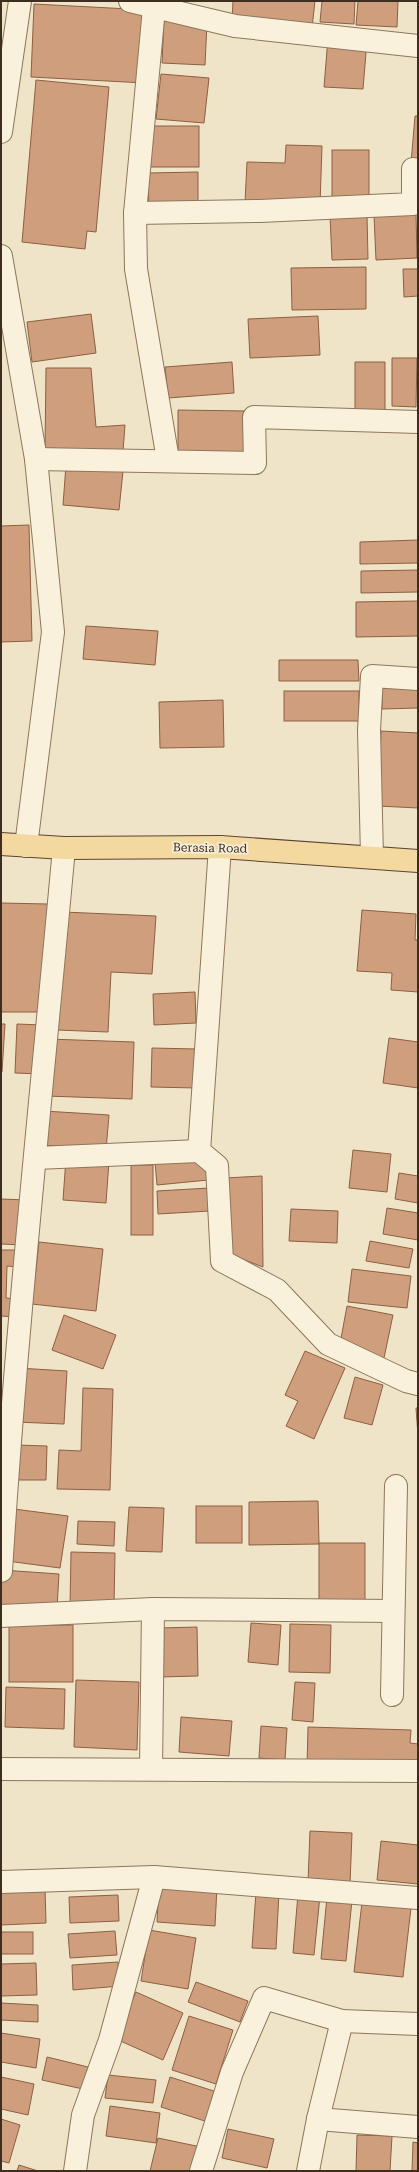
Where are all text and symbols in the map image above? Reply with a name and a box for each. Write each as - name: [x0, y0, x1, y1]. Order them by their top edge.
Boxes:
- street label: Berasia Road: [173, 840, 248, 856]

